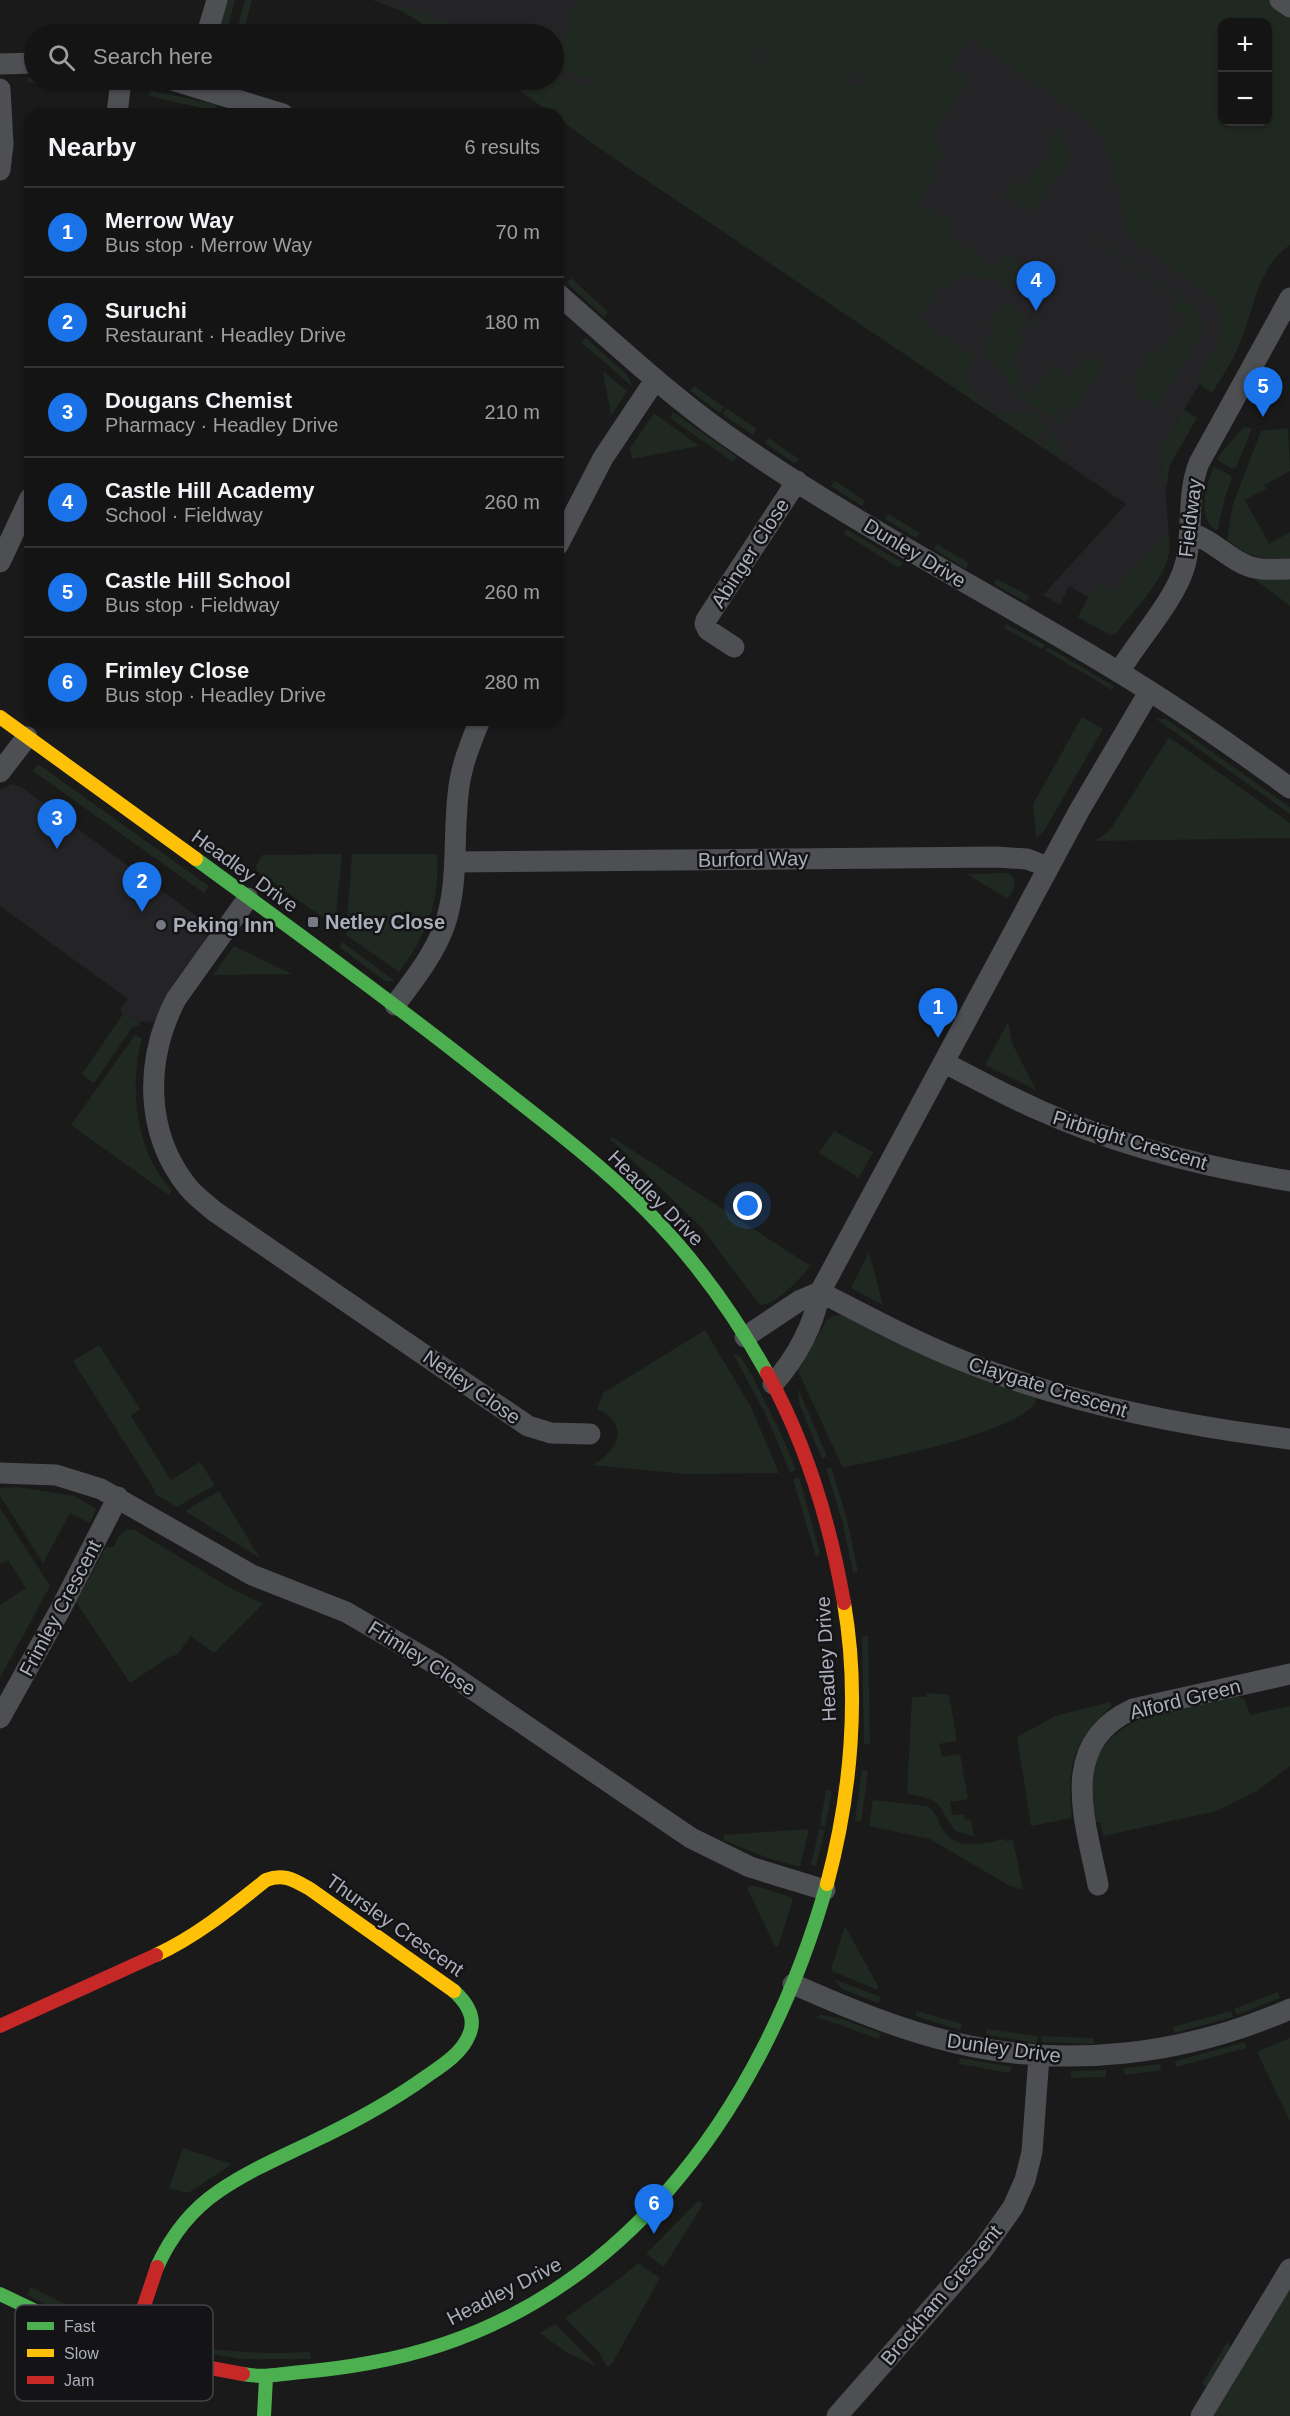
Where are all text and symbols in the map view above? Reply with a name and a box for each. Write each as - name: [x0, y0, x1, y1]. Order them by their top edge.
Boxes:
- map controls: [1218, 18, 1272, 126]
- button: +: [1218, 18, 1272, 72]
- search box: [24, 24, 564, 90]
- icon: search: [45, 41, 78, 74]
- text: Search here: [93, 44, 213, 69]
- button: −: [1218, 72, 1272, 126]
- text: Nearby: [48, 132, 136, 162]
- text: 6 results: [464, 136, 540, 158]
- text: Merrow Way: [105, 208, 234, 233]
- text: 1: [62, 221, 73, 243]
- text: 70 m: [496, 221, 540, 243]
- text: Bus stop · Merrow Way: [105, 234, 312, 256]
- pin: 4: [1016, 262, 1056, 311]
- text: Suruchi: [105, 298, 187, 323]
- text: 2: [62, 311, 73, 333]
- text: 180 m: [484, 311, 540, 333]
- text: Restaurant · Headley Drive: [105, 324, 346, 346]
- pin: 5: [1244, 368, 1282, 417]
- text: Dougans Chemist: [105, 388, 292, 413]
- text: 3: [62, 401, 73, 423]
- text: 210 m: [484, 401, 540, 423]
- text: Pharmacy · Headley Drive: [105, 414, 338, 436]
- street label: Fieldway: [1174, 477, 1206, 559]
- text: Castle Hill Academy: [105, 478, 315, 503]
- text: 4: [62, 491, 73, 513]
- text: 260 m: [484, 491, 540, 513]
- street label: Abinger Close: [707, 494, 793, 612]
- text: School · Fieldway: [105, 504, 263, 526]
- street label: Dunley Drive: [860, 514, 970, 592]
- text: Castle Hill School: [105, 568, 291, 593]
- text: 5: [62, 581, 73, 603]
- text: 260 m: [484, 581, 540, 603]
- text: Bus stop · Fieldway: [105, 594, 280, 616]
- text: Frimley Close: [105, 658, 249, 683]
- text: 6: [62, 671, 73, 693]
- text: 280 m: [484, 671, 540, 693]
- text: Bus stop · Headley Drive: [105, 684, 326, 706]
- pin: 3: [38, 800, 76, 849]
- street label: Headley Drive: [188, 825, 302, 917]
- street label: Burford Way: [698, 847, 808, 871]
- pin: 2: [122, 862, 162, 912]
- place label: Netley Close: [325, 911, 445, 933]
- place label: Peking Inn: [173, 914, 274, 936]
- marker: Netley Close: [306, 915, 320, 929]
- marker: Peking Inn: [154, 918, 168, 932]
- pin: 1: [918, 988, 958, 1038]
- street label: Pirbright Crescent: [1050, 1106, 1210, 1174]
- street label: Headley Drive: [604, 1146, 708, 1250]
- your location: [733, 1191, 762, 1220]
- street label: Netley Close: [419, 1345, 525, 1429]
- street label: Claygate Crescent: [966, 1352, 1130, 1422]
- street label: Frimley Crescent: [15, 1536, 105, 1680]
- street label: Headley Drive: [812, 1596, 840, 1722]
- street label: Frimley Close: [364, 1616, 480, 1700]
- street label: Alford Green: [1127, 1675, 1243, 1723]
- street label: Thursley Crescent: [322, 1869, 468, 1981]
- street label: Dunley Drive: [946, 2029, 1062, 2067]
- pin: 6: [634, 2184, 674, 2234]
- street label: Brockham Crescent: [876, 2220, 1006, 2369]
- street label: Headley Drive: [443, 2253, 565, 2329]
- legend: [15, 2305, 213, 2401]
- text: Fast: [64, 2318, 96, 2335]
- text: Slow: [64, 2345, 99, 2362]
- text: Jam: [64, 2372, 94, 2389]

